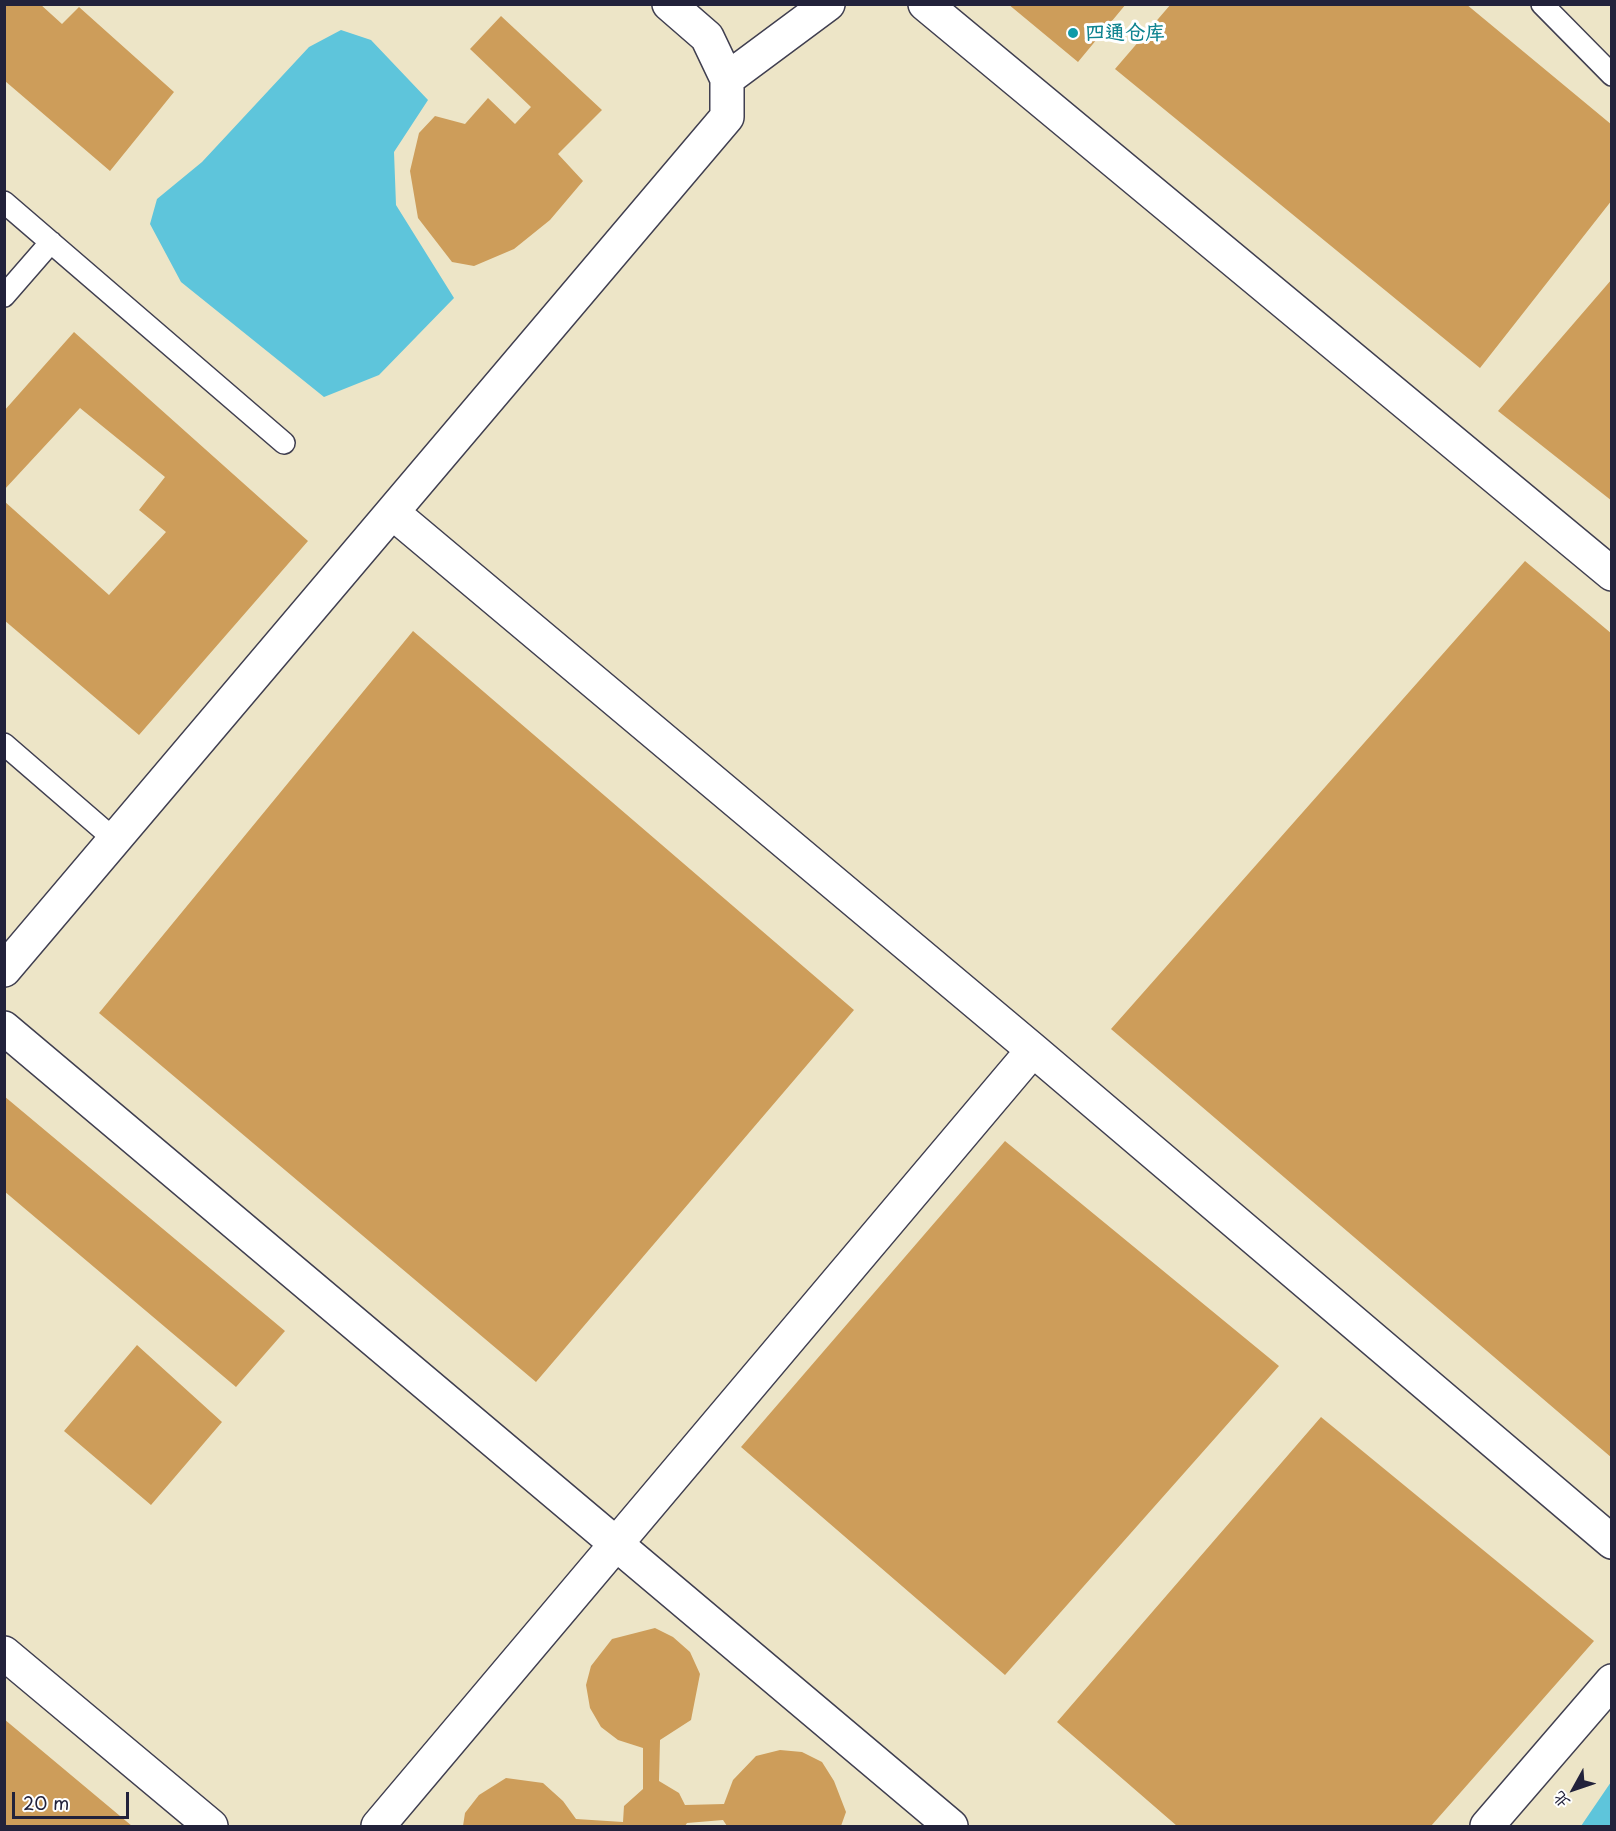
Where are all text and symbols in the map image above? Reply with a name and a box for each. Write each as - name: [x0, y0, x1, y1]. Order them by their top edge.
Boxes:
- place label: 四通仓库: [1085, 21, 1165, 45]
- marker: 四通仓库: [1066, 26, 1080, 40]
- north arrow: [1544, 1759, 1604, 1819]
- scale bar: [15, 1780, 132, 1818]
- text: 北: [1546, 1787, 1575, 1814]
- text: 20 m: [23, 1789, 69, 1816]

